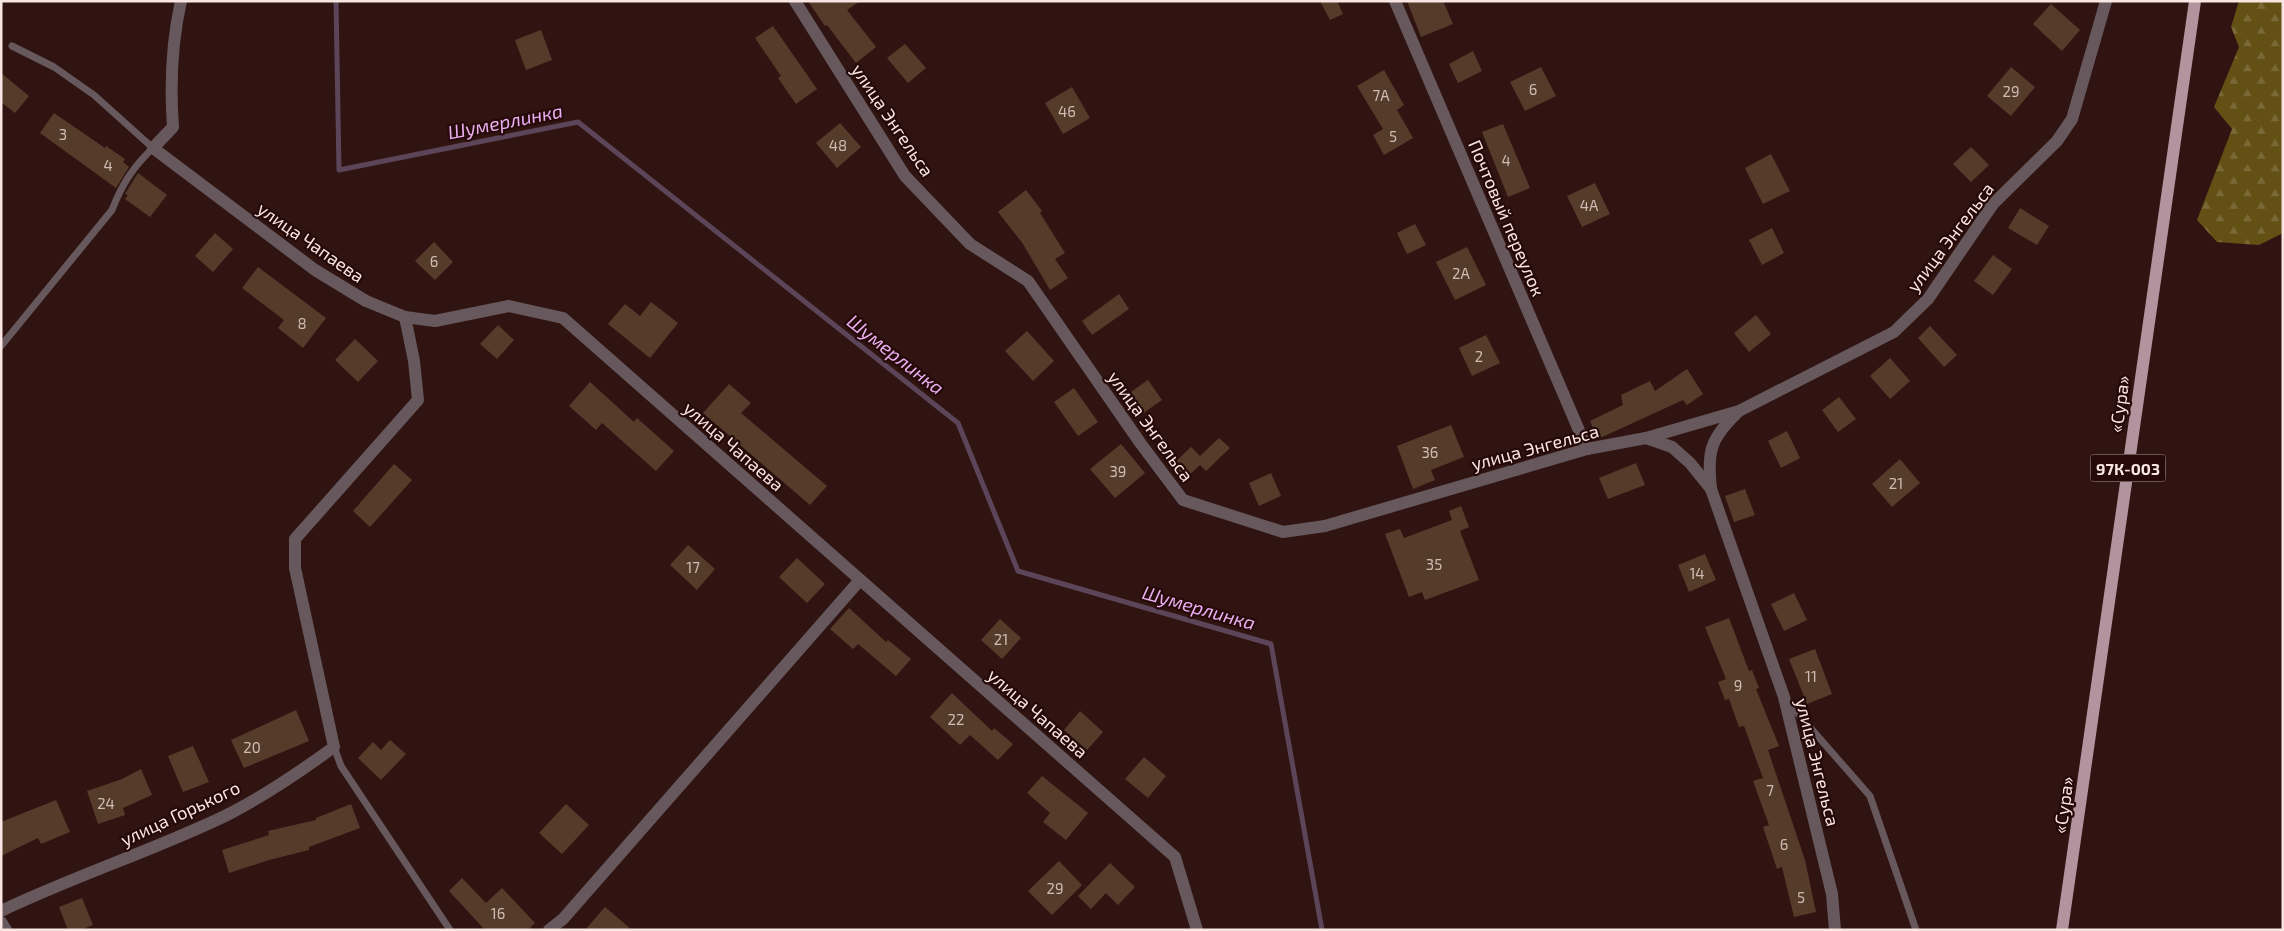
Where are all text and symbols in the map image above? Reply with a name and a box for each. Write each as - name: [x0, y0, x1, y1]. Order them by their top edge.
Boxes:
- street label: улица Энгельса: [847, 59, 939, 181]
- house number: 6: [1529, 80, 1537, 98]
- house number: 29: [2002, 82, 2020, 100]
- house number: 7А: [1372, 86, 1390, 104]
- water label: Шумерлинка: [446, 99, 564, 143]
- house number: 46: [1058, 102, 1076, 120]
- house number: 3: [59, 125, 67, 143]
- house number: 5: [1389, 127, 1397, 145]
- house number: 48: [829, 136, 847, 154]
- street label: Почтовый переулок: [1464, 137, 1550, 300]
- house number: 4: [1501, 151, 1511, 169]
- house number: 4: [103, 156, 113, 174]
- street label: улица Энгельса: [1902, 178, 1998, 296]
- house number: 4А: [1580, 196, 1599, 214]
- street label: улица Чапаева: [253, 197, 369, 287]
- house number: 6: [430, 252, 438, 270]
- house number: 2А: [1452, 264, 1471, 282]
- water label: Шумерлинка: [843, 309, 949, 399]
- house number: 8: [297, 314, 307, 332]
- house number: 2: [1475, 347, 1483, 365]
- street label: улица Энгельса: [1104, 366, 1198, 486]
- street label: «Сура»: [2104, 374, 2134, 434]
- street label: улица Чапаева: [679, 397, 789, 495]
- street label: улица Энгельса: [1469, 419, 1601, 475]
- house number: 36: [1422, 443, 1438, 461]
- road number: 97К-003: [2090, 454, 2166, 482]
- house number: 39: [1110, 462, 1126, 480]
- house number: 21: [1889, 474, 1903, 492]
- house number: 35: [1426, 555, 1442, 573]
- house number: 17: [686, 558, 700, 576]
- house number: 14: [1689, 564, 1705, 582]
- water label: Шумерлинка: [1140, 580, 1258, 634]
- house number: 21: [994, 630, 1008, 648]
- street label: улица Чапаева: [983, 664, 1093, 762]
- house number: 11: [1805, 667, 1817, 685]
- house number: 9: [1734, 676, 1742, 694]
- street label: улица Энгельса: [1791, 696, 1845, 828]
- house number: 22: [948, 710, 964, 728]
- house number: 20: [243, 738, 261, 756]
- street label: «Сура»: [2048, 775, 2078, 835]
- street label: улица Горького: [117, 776, 243, 850]
- house number: 7: [1766, 781, 1774, 799]
- house number: 24: [97, 794, 115, 812]
- house number: 6: [1780, 835, 1788, 853]
- house number: 29: [1046, 879, 1064, 897]
- house number: 5: [1797, 888, 1805, 906]
- house number: 16: [491, 904, 505, 922]

